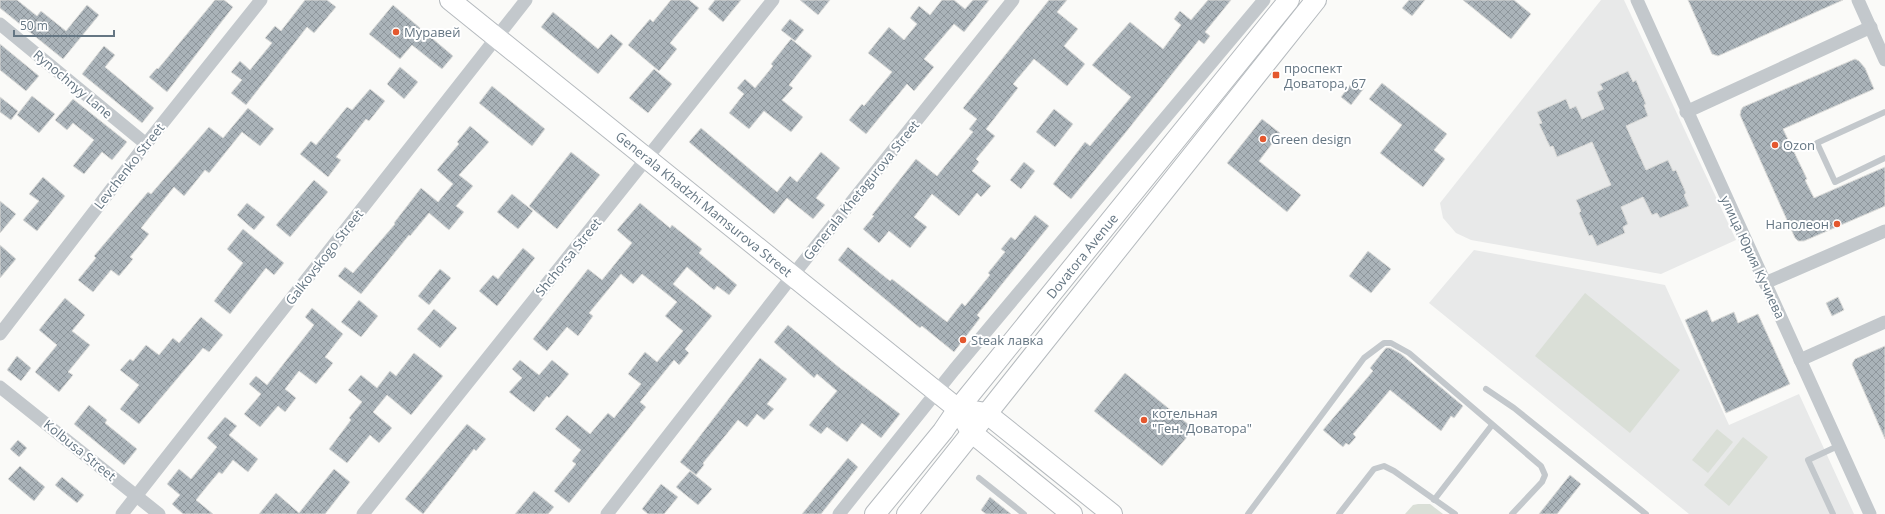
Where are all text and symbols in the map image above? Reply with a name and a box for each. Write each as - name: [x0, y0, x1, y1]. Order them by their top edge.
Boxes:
- scale bar: [14, 12, 114, 38]
- text: 50 m: [20, 17, 48, 34]
- place label: Муравей: [404, 23, 460, 41]
- marker: Муравей: [391, 27, 401, 37]
- street label: Rynochnyy Lane: [30, 46, 116, 122]
- place label: проспект Доватора, 67: [1284, 59, 1366, 92]
- marker: проспект Доватора, 67: [1271, 70, 1281, 80]
- street label: Generala Khetagurova Street: [799, 116, 923, 264]
- street label: Levchenko Street: [90, 119, 168, 213]
- street label: Generala Khadzhi Mamsurova Street: [612, 127, 796, 281]
- place label: Green design: [1271, 130, 1351, 148]
- marker: Green design: [1258, 134, 1268, 144]
- place label: Ozon: [1783, 136, 1815, 154]
- marker: Ozon: [1770, 140, 1780, 150]
- street label: улица Юрия Кучиева: [1717, 192, 1789, 322]
- street label: Galkovskogo Street: [281, 205, 367, 308]
- street label: Dovatora Avenue: [1042, 210, 1122, 302]
- street label: Shchorsa Street: [531, 214, 605, 300]
- place label: Наполеон: [1766, 215, 1829, 233]
- marker: Наполеон: [1832, 219, 1842, 229]
- place label: Steak лавка: [971, 331, 1044, 349]
- marker: Steak лавка: [958, 335, 968, 345]
- place label: котельная "Ген. Доватора": [1152, 404, 1252, 437]
- street label: Kolbusa Street: [40, 415, 120, 485]
- marker: котельная "Ген. Доватора": [1139, 415, 1149, 425]

